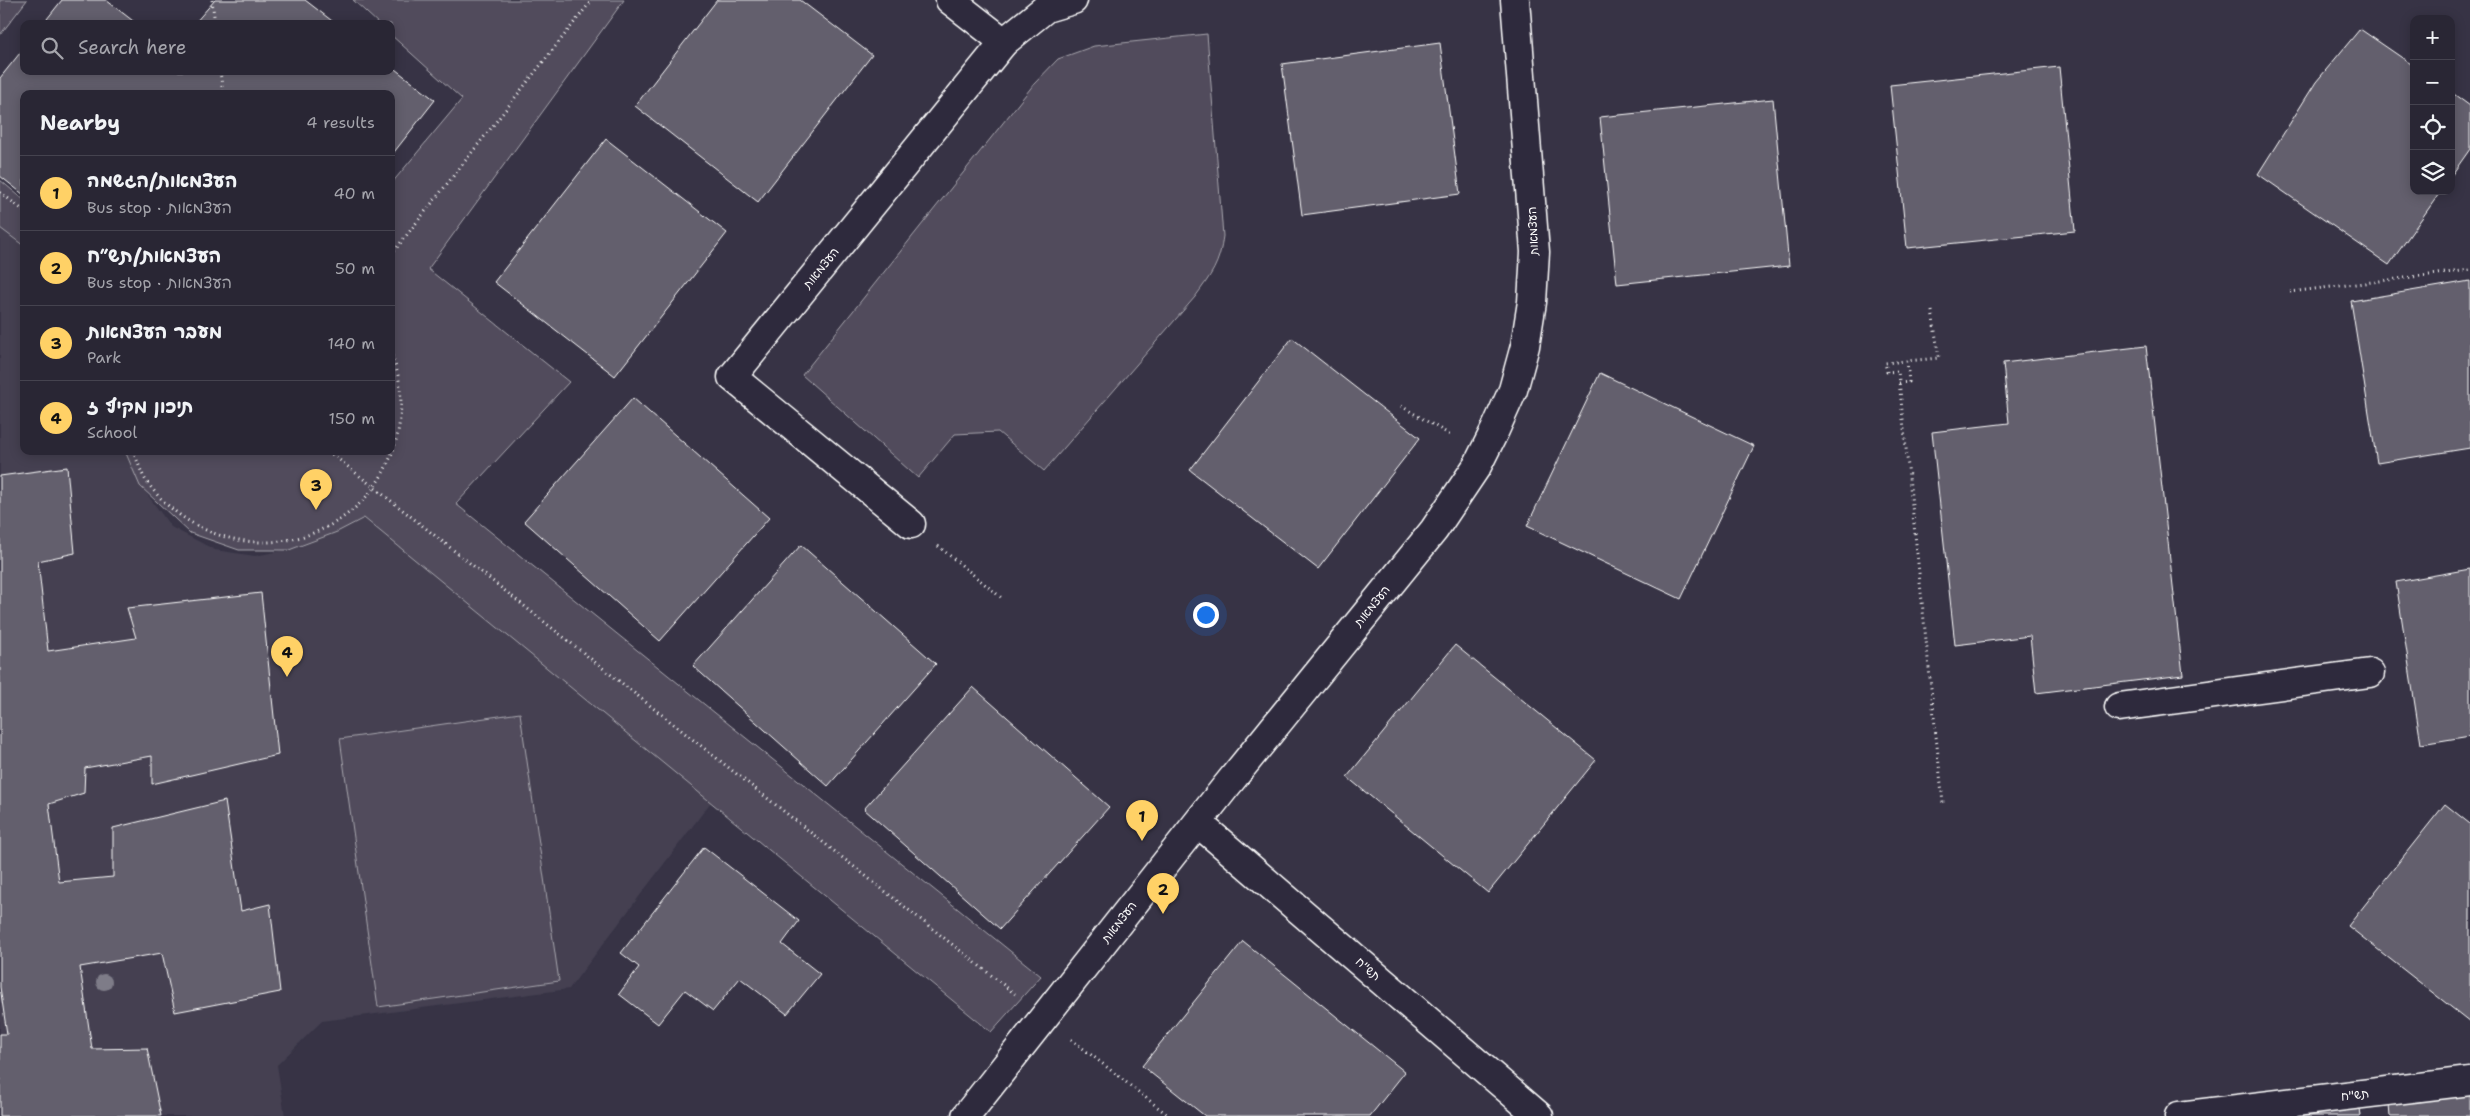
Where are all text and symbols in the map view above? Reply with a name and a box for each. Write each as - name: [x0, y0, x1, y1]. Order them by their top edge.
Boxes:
- map controls: [2410, 15, 2455, 195]
- button: +: [2410, 15, 2455, 60]
- search box: [20, 20, 395, 75]
- icon: search: [38, 34, 66, 62]
- text: Search here: [78, 35, 187, 60]
- button: −: [2410, 60, 2455, 105]
- button: locate: [2410, 105, 2455, 150]
- text: Nearby: [40, 109, 120, 137]
- text: 4 results: [306, 112, 375, 133]
- button: layers: [2410, 150, 2455, 195]
- text: העצמאות/הגשמה: [87, 168, 237, 193]
- text: 1: [52, 183, 60, 204]
- text: 40 m: [333, 183, 375, 204]
- text: Bus stop · העצמאות: [87, 197, 232, 218]
- street label: העצמאות: [1524, 206, 1542, 257]
- text: העצמאות/תש״ח: [87, 243, 221, 268]
- street label: העצמאות: [799, 244, 843, 293]
- text: 2: [50, 258, 62, 279]
- text: 50 m: [335, 258, 375, 279]
- text: Bus stop · העצמאות: [87, 272, 232, 293]
- text: מעבר העצמאות: [87, 319, 222, 344]
- text: 3: [50, 333, 62, 354]
- text: 140 m: [328, 333, 375, 354]
- text: Park: [87, 347, 121, 368]
- text: תיכון מקיף ז: [87, 394, 193, 419]
- text: 4: [50, 408, 62, 429]
- text: 150 m: [328, 408, 375, 429]
- text: School: [87, 422, 137, 443]
- pin: 3: [300, 469, 332, 510]
- street label: העצמאות: [1350, 582, 1394, 631]
- your location: [1193, 602, 1219, 628]
- pin: 4: [271, 636, 303, 677]
- pin: 1: [1126, 800, 1158, 841]
- pin: 2: [1147, 873, 1179, 914]
- street label: העצמאות: [1097, 898, 1140, 947]
- street label: תש"ח: [1352, 954, 1384, 984]
- street label: תש"ח: [2340, 1085, 2370, 1105]

